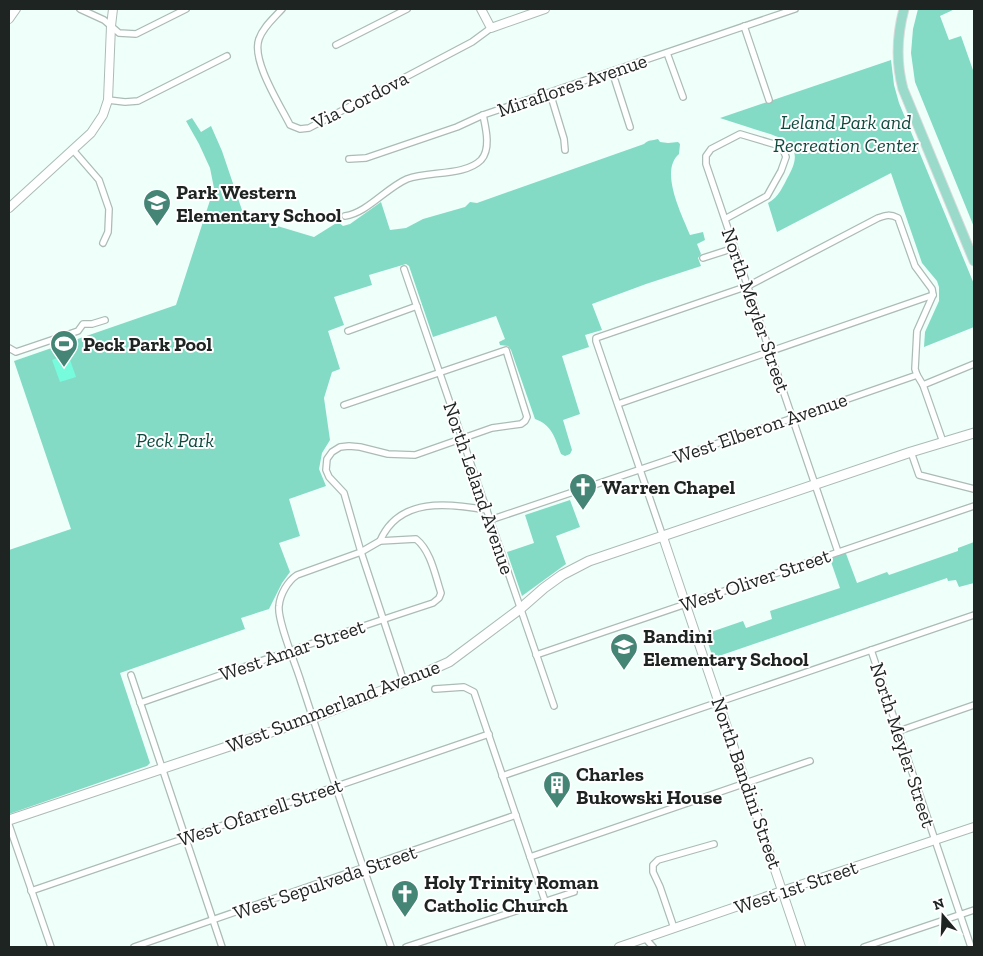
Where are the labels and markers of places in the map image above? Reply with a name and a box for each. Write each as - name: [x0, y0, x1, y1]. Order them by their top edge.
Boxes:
- place label: Park Western Elementary School: [176, 180, 342, 227]
- school or university icon: Park Western Elementary School: [142, 188, 172, 227]
- sports icon: Peck Park Pool: [49, 329, 79, 368]
- place label: Peck Park Pool: [83, 332, 212, 356]
- church icon: Warren Chapel: [568, 472, 598, 511]
- place label: Warren Chapel: [602, 475, 735, 499]
- place label: Bandini Elementary School: [643, 624, 809, 671]
- school or university icon: Bandini Elementary School: [609, 632, 639, 671]
- place label: Charles Bukowski House: [576, 762, 722, 809]
- building icon: Charles Bukowski House: [542, 770, 572, 809]
- place label: Holy Trinity Roman Catholic Church: [424, 870, 599, 917]
- church icon: Holy Trinity Roman Catholic Church: [390, 879, 420, 918]

